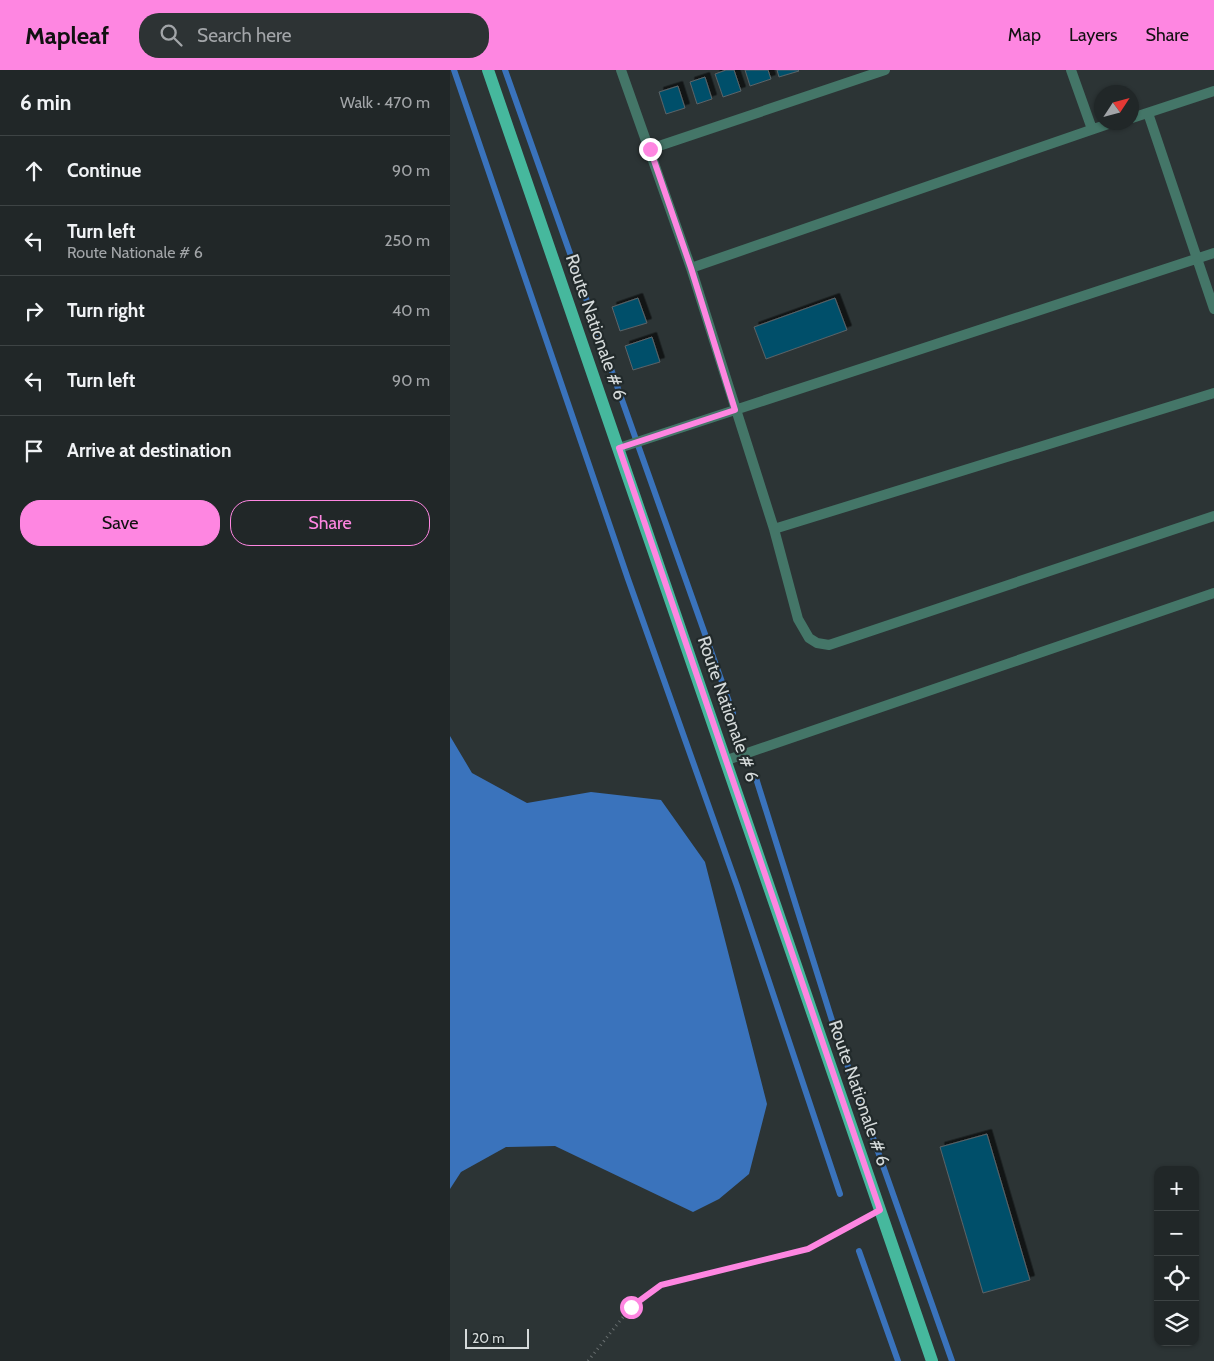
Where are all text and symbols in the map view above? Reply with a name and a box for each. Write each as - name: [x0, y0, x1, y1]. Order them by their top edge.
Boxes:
- search box: [139, 13, 489, 58]
- text: Mapleaf: [25, 21, 109, 50]
- icon: search: [157, 21, 185, 49]
- text: Search here: [197, 24, 291, 47]
- text: Map: [1008, 24, 1041, 46]
- text: Layers: [1069, 24, 1118, 46]
- text: Share: [1146, 24, 1189, 46]
- north arrow: [1094, 85, 1139, 130]
- text: 6 min: [20, 90, 71, 115]
- text: Walk · 470 m: [340, 93, 430, 112]
- route end: [639, 138, 662, 161]
- icon: ahead: [20, 157, 48, 185]
- text: Continue: [67, 159, 141, 182]
- text: 90 m: [392, 161, 430, 180]
- text: Turn left: [67, 220, 135, 243]
- icon: left: [20, 227, 48, 255]
- text: 250 m: [384, 231, 430, 250]
- text: Route Nationale # 6: [67, 243, 203, 262]
- street label: Route Nationale # 6: [561, 251, 631, 403]
- icon: right: [20, 297, 48, 325]
- text: Turn right: [67, 299, 145, 322]
- text: 40 m: [392, 301, 430, 320]
- icon: left: [20, 367, 48, 395]
- text: Turn left: [67, 369, 135, 392]
- text: 90 m: [392, 371, 430, 390]
- icon: arrive: [20, 437, 48, 465]
- text: Arrive at destination: [67, 439, 231, 462]
- button: Save: [20, 500, 220, 546]
- button: Share: [230, 500, 430, 546]
- street label: Route Nationale # 6: [693, 633, 763, 785]
- street label: Route Nationale # 6: [824, 1017, 894, 1169]
- map controls: [1154, 1166, 1199, 1346]
- button: +: [1154, 1166, 1199, 1211]
- button: −: [1154, 1211, 1199, 1256]
- button: locate: [1154, 1256, 1199, 1301]
- route start: [620, 1296, 643, 1319]
- button: layers: [1154, 1301, 1199, 1346]
- scale bar: [465, 1326, 529, 1349]
- text: 20 m: [472, 1329, 505, 1347]

